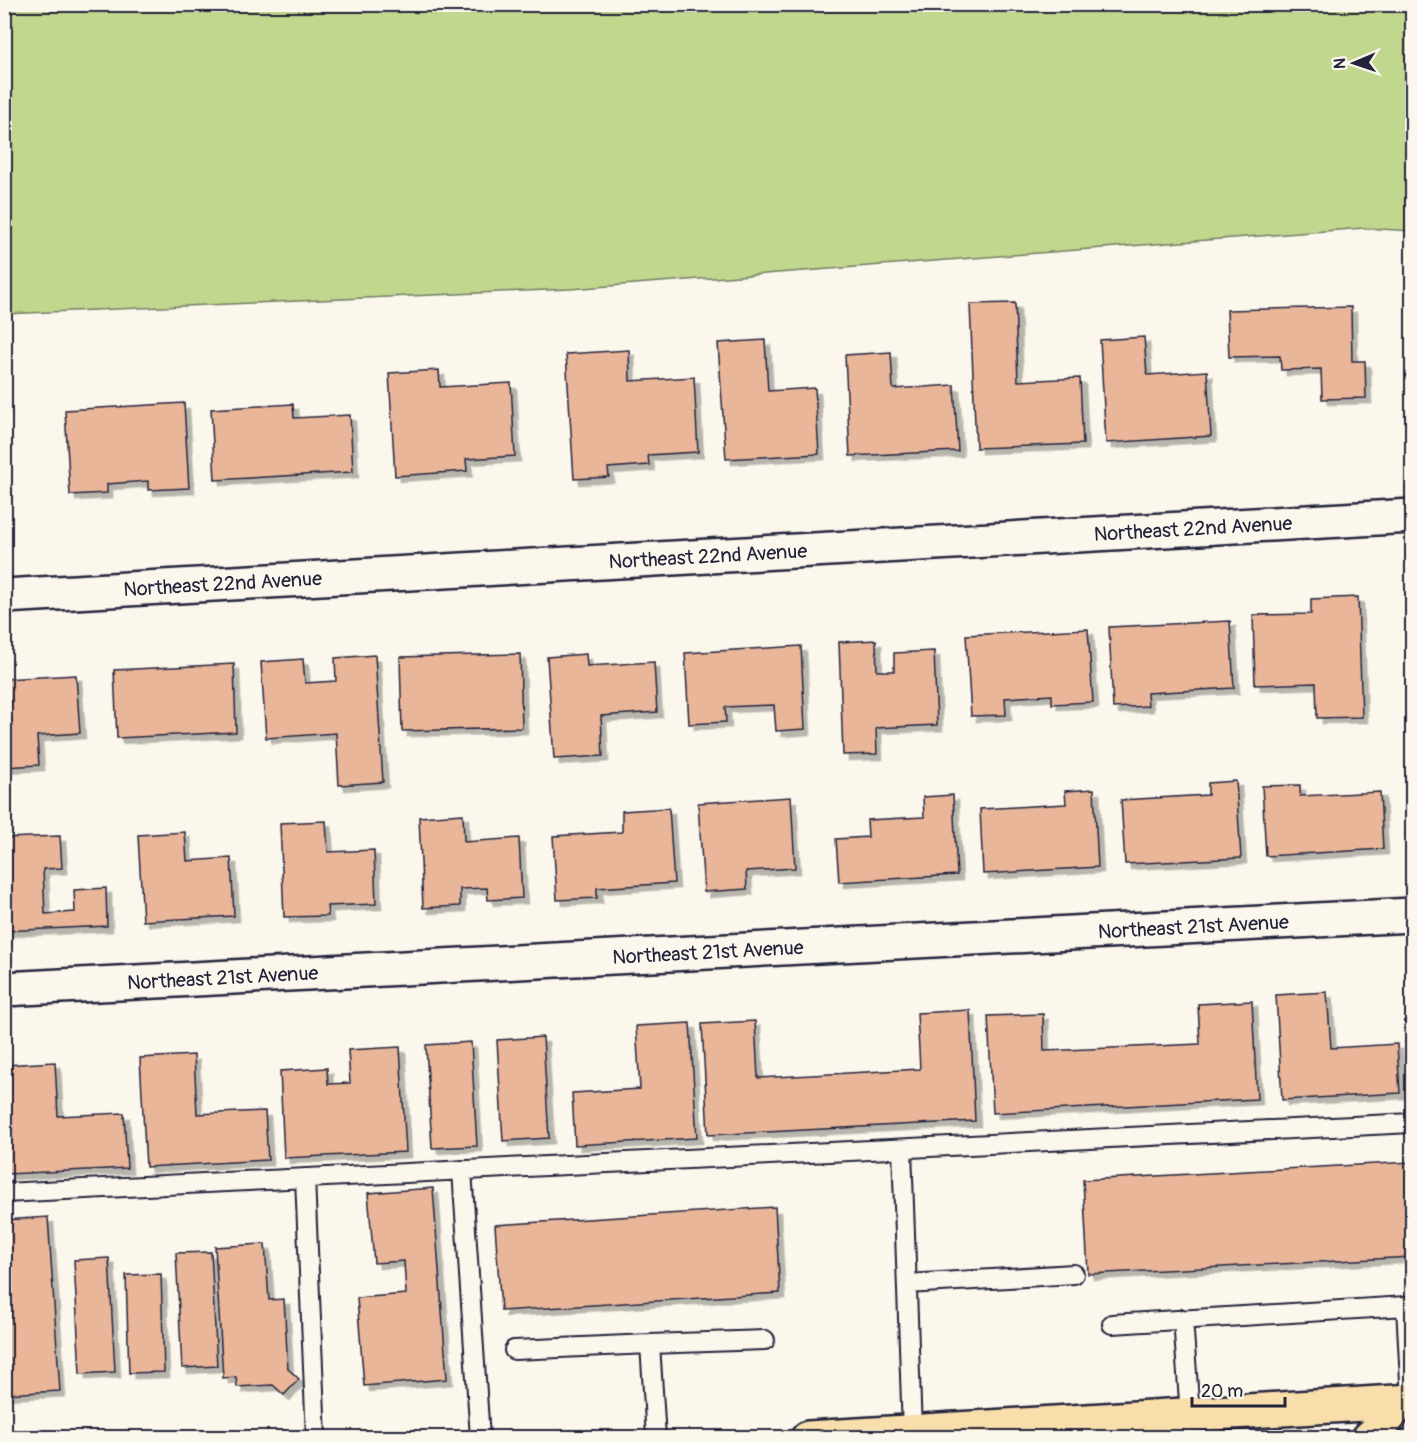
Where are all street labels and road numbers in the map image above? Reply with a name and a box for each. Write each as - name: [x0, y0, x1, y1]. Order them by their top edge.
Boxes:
- street label: Northeast 22nd Avenue: [1093, 510, 1293, 547]
- street label: Northeast 22nd Avenue: [608, 538, 808, 574]
- street label: Northeast 22nd Avenue: [123, 565, 323, 602]
- street label: Northeast 21st Avenue: [1097, 909, 1290, 944]
- street label: Northeast 21st Avenue: [612, 934, 804, 970]
- street label: Northeast 21st Avenue: [127, 960, 319, 995]

